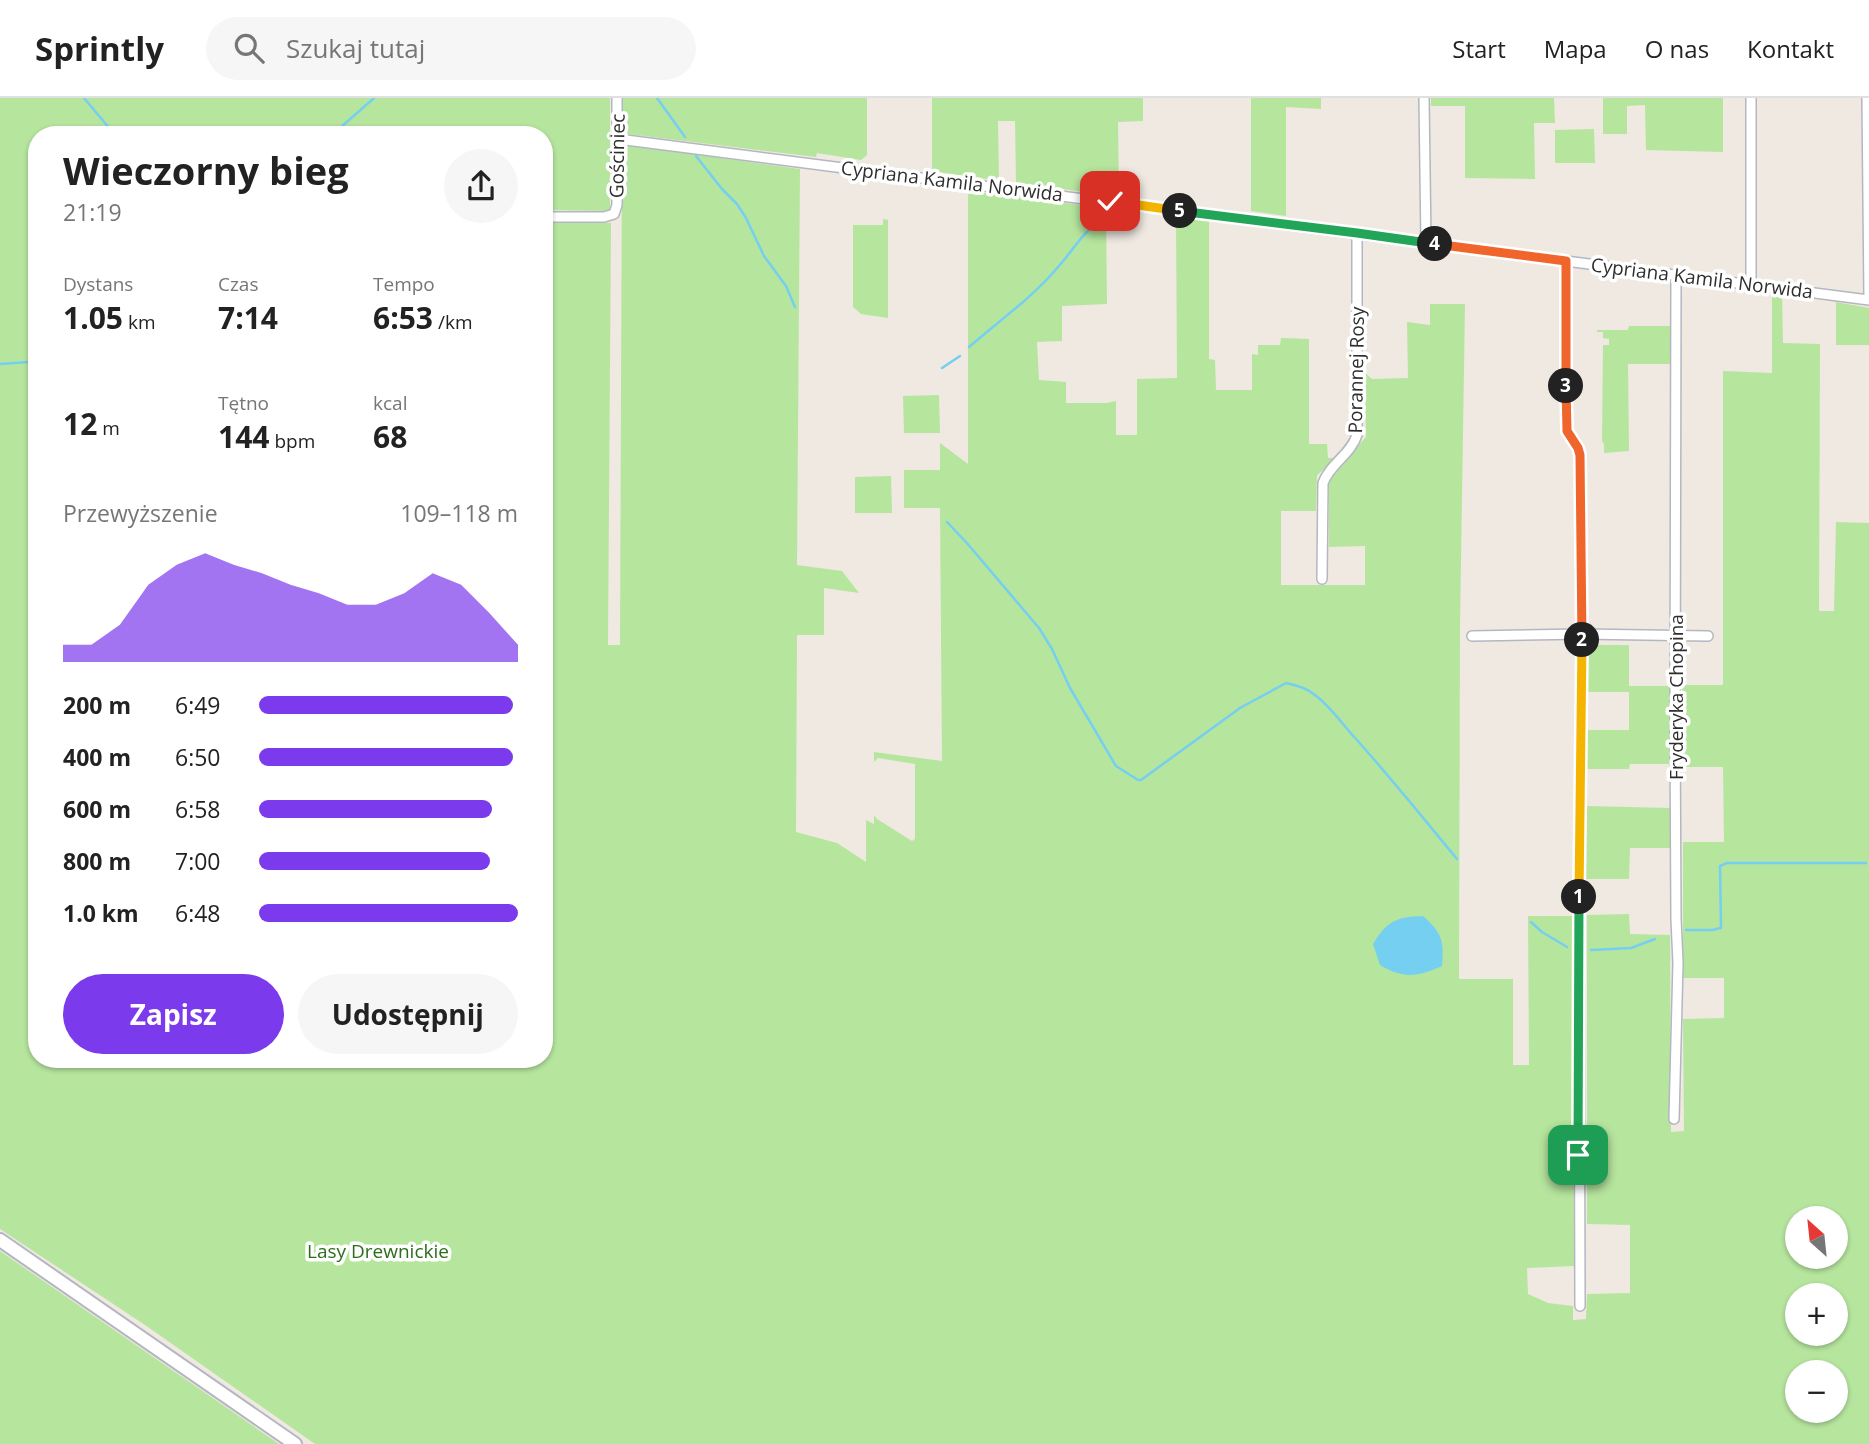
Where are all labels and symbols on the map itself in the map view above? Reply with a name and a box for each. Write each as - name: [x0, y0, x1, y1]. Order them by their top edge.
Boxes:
- street label: Gościniec: [603, 114, 631, 198]
- street label: Cypriana Kamila Norwida: [840, 154, 1064, 208]
- pin: [1080, 171, 1140, 231]
- pin: 5: [1162, 194, 1198, 228]
- pin: 4: [1418, 226, 1452, 262]
- street label: Cypriana Kamila Norwida: [1590, 251, 1814, 305]
- street label: Porannej Rosy: [1342, 306, 1370, 434]
- pin: 3: [1548, 368, 1584, 404]
- street label: Fryderyka Chopina: [1663, 614, 1689, 780]
- pin: 2: [1564, 622, 1600, 658]
- pin: 1: [1562, 880, 1596, 914]
- pin: [1548, 1125, 1608, 1185]
- north arrow: [1785, 1206, 1848, 1269]
- park label: Lasy Drewnickie: [307, 1238, 449, 1264]

